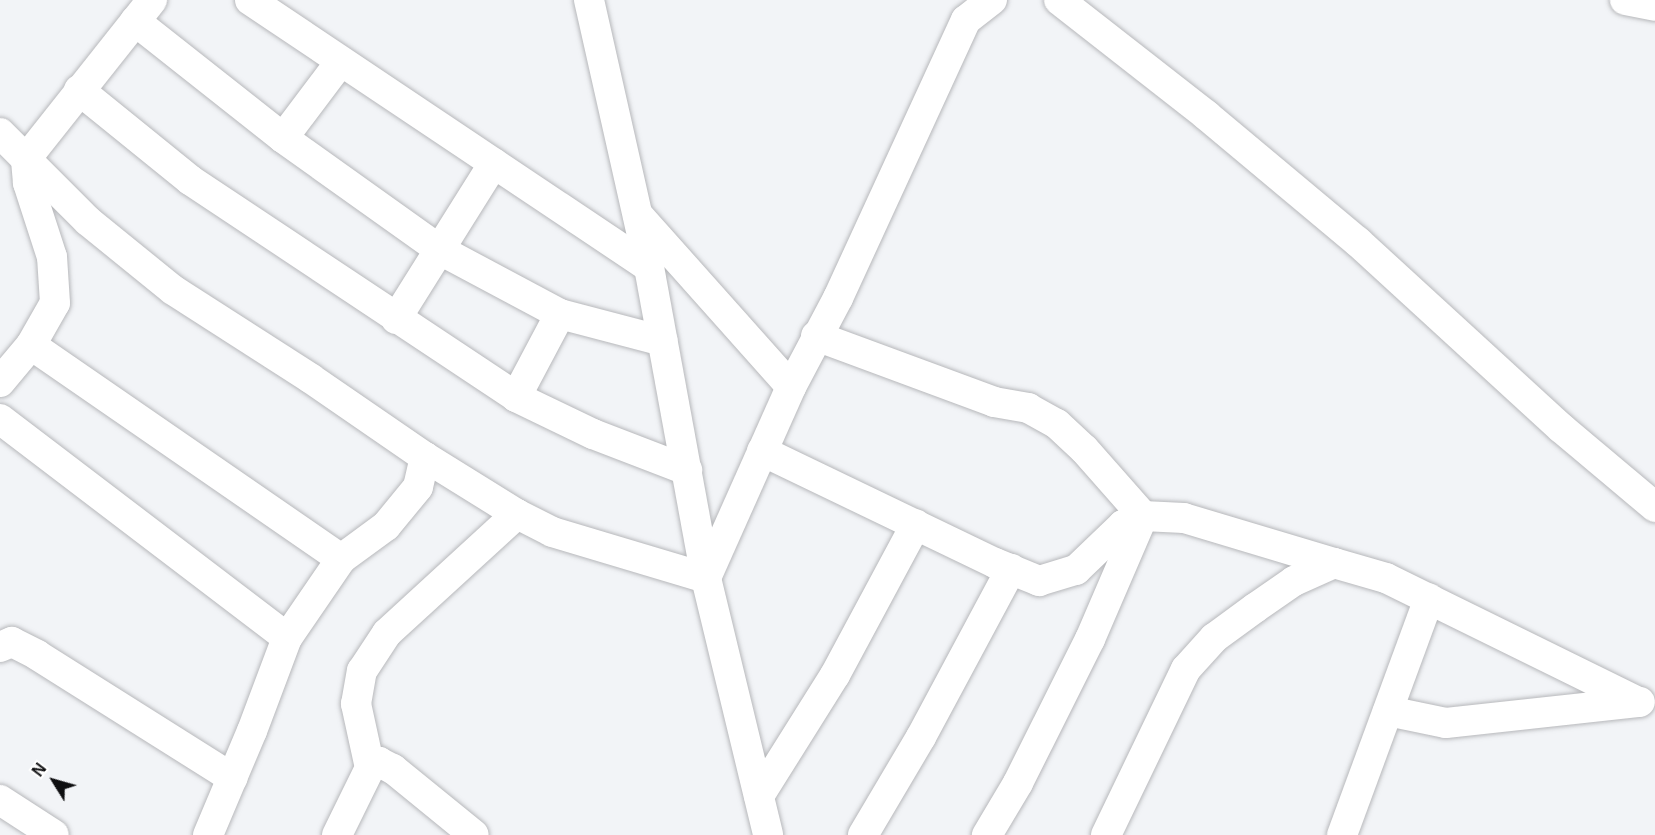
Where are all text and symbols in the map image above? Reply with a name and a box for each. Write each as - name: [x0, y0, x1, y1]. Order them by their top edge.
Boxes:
- north arrow: [24, 751, 84, 811]
- text: N: [29, 760, 49, 780]

